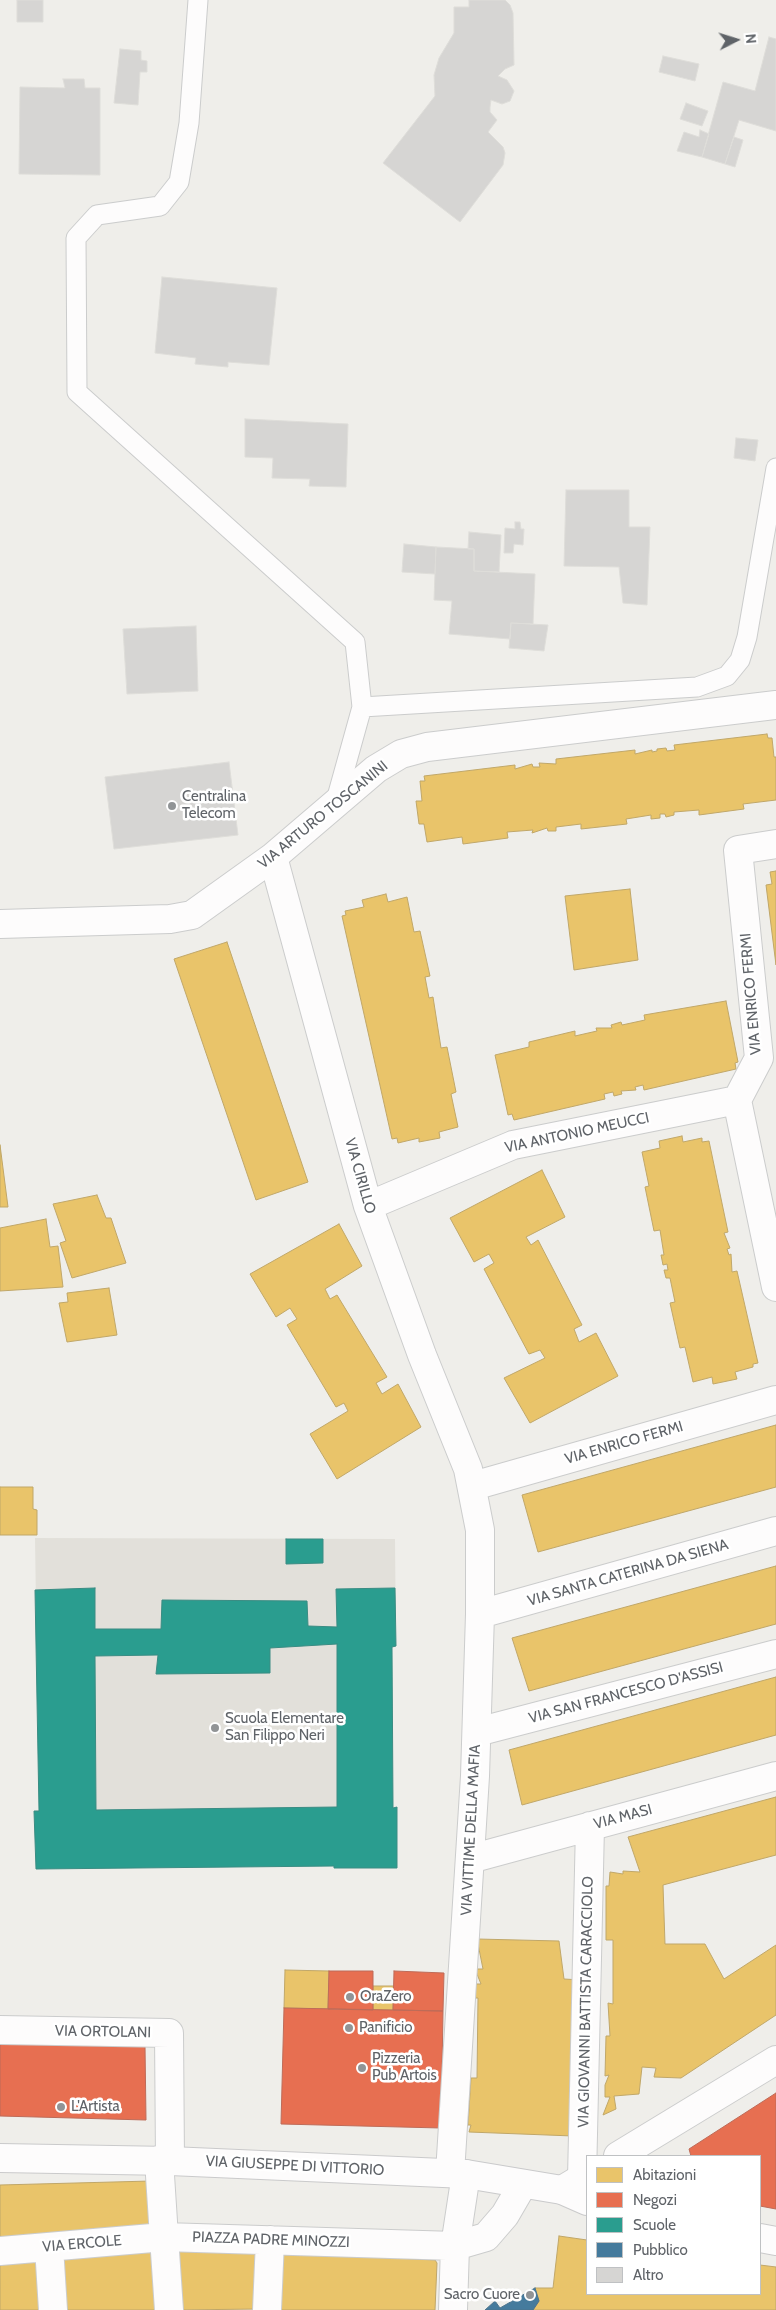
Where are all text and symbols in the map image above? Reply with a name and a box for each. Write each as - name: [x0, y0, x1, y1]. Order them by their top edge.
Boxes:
- north arrow: [711, 15, 761, 65]
- text: N: [742, 33, 760, 44]
- street label: VIA ARTURO TOSCANINI: [255, 757, 391, 873]
- place label: Centralina Telecom: [182, 788, 246, 823]
- marker: Centralina Telecom: [166, 800, 178, 812]
- street label: VIA ENRICO FERMI: [737, 932, 765, 1056]
- street label: VIA ANTONIO MEUCCI: [503, 1109, 651, 1157]
- street label: VIA CIRILLO: [341, 1136, 379, 1216]
- street label: VIA ENRICO FERMI: [563, 1417, 685, 1469]
- street label: VIA SANTA CATERINA DA SIENA: [526, 1536, 730, 1610]
- street label: VIA SAN FRANCESCO D'ASSISI: [527, 1658, 725, 1728]
- place label: Scuola Elementare San Filippo Neri: [225, 1710, 344, 1745]
- marker: Scuola Elementare San Filippo Neri: [209, 1722, 221, 1734]
- street label: VIA VITTIME DELLA MAFIA: [458, 1744, 484, 1916]
- street label: VIA MASI: [592, 1801, 654, 1833]
- street label: VIA GIOVANNI BATTISTA CARACCIOLO: [575, 1876, 597, 2128]
- place label: OraZero: [360, 1988, 412, 2006]
- marker: OraZero: [344, 1991, 356, 2003]
- place label: Panificio: [359, 2019, 413, 2037]
- street label: VIA ORTOLANI: [55, 2022, 151, 2042]
- marker: Panificio: [343, 2022, 355, 2034]
- place label: Pizzeria Pub Artois: [372, 2050, 437, 2085]
- marker: Pizzeria Pub Artois: [356, 2062, 368, 2074]
- place label: L'Artista: [71, 2098, 120, 2116]
- marker: L'Artista: [55, 2101, 67, 2113]
- street label: VIA GIUSEPPE DI VITTORIO: [205, 2152, 385, 2180]
- legend: [586, 2155, 761, 2295]
- text: Abitazioni: [633, 2166, 696, 2184]
- text: Negozi: [633, 2191, 677, 2209]
- text: Scuole: [633, 2216, 676, 2234]
- street label: PIAZZA PADRE MINOZZI: [192, 2228, 350, 2252]
- street label: VIA ERCOLE: [42, 2232, 122, 2256]
- text: Pubblico: [633, 2241, 688, 2259]
- text: Altro: [633, 2266, 663, 2284]
- place label: Sacro Cuore: [444, 2286, 520, 2304]
- marker: Sacro Cuore: [524, 2289, 536, 2301]

